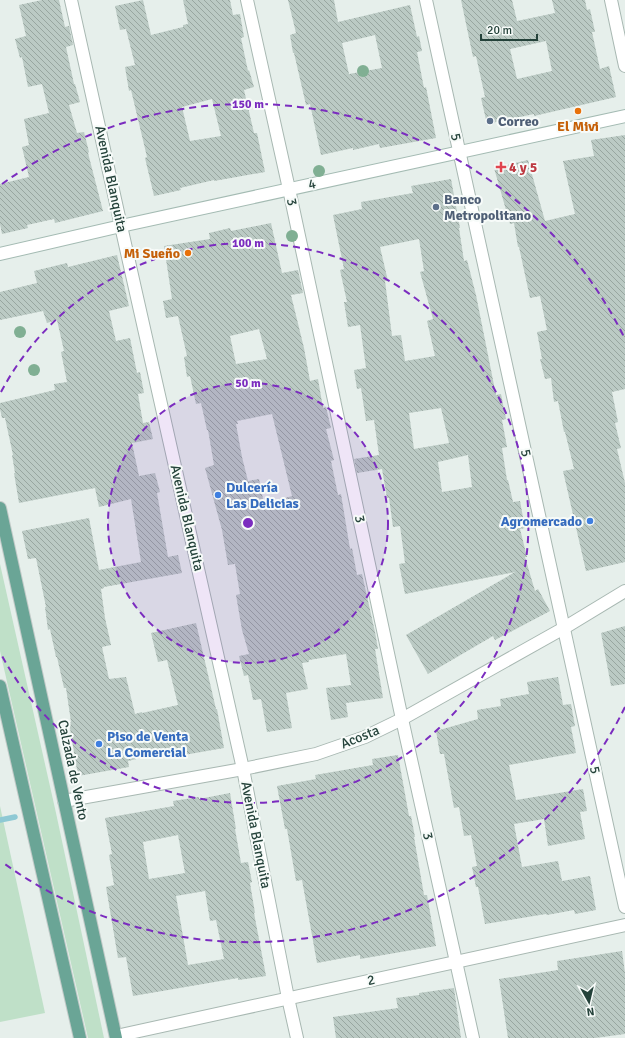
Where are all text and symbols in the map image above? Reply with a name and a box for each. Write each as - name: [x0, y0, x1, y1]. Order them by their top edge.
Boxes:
- scale bar: [481, 16, 537, 42]
- text: 20 m: [487, 23, 512, 38]
- text: 150 m: [232, 97, 264, 112]
- marker: El Mivi: [573, 106, 583, 116]
- place label: Correo: [498, 113, 539, 130]
- marker: Correo: [485, 116, 495, 126]
- place label: El Mivi: [557, 118, 599, 135]
- street label: Avenida Blanquita: [91, 124, 131, 234]
- street label: 5: [447, 132, 465, 142]
- place label: 4 y 5: [509, 159, 537, 176]
- marker: 4 y 5: [496, 162, 506, 172]
- street label: 4: [307, 175, 318, 193]
- place label: Banco Metropolitano: [444, 191, 531, 224]
- street label: 3: [283, 197, 301, 207]
- marker: Banco Metropolitano: [431, 202, 441, 212]
- text: 100 m: [232, 236, 264, 251]
- place label: Mi Sueño: [124, 245, 180, 262]
- marker: Mi Sueño: [183, 248, 193, 258]
- text: 50 m: [235, 376, 261, 391]
- street label: 5: [517, 448, 535, 458]
- street label: Avenida Blanquita: [166, 463, 208, 573]
- place label: Dulcería Las Delicias: [226, 479, 299, 512]
- marker: Dulcería Las Delicias: [213, 490, 223, 500]
- place label: Agromercado: [501, 513, 582, 530]
- street label: 3: [351, 514, 369, 524]
- centre of rings: [241, 516, 255, 530]
- marker: Agromercado: [585, 516, 595, 526]
- street label: Calzada de Vento: [54, 718, 92, 822]
- street label: Acosta: [338, 722, 382, 752]
- place label: Piso de Venta La Comercial: [107, 728, 188, 761]
- marker: Piso de Venta La Comercial: [94, 739, 104, 749]
- street label: 5: [586, 765, 604, 775]
- street label: Avenida Blanquita: [237, 780, 275, 890]
- street label: 3: [419, 830, 437, 842]
- street label: 2: [366, 971, 376, 989]
- north arrow: [569, 982, 609, 1022]
- text: N: [586, 1004, 595, 1018]

